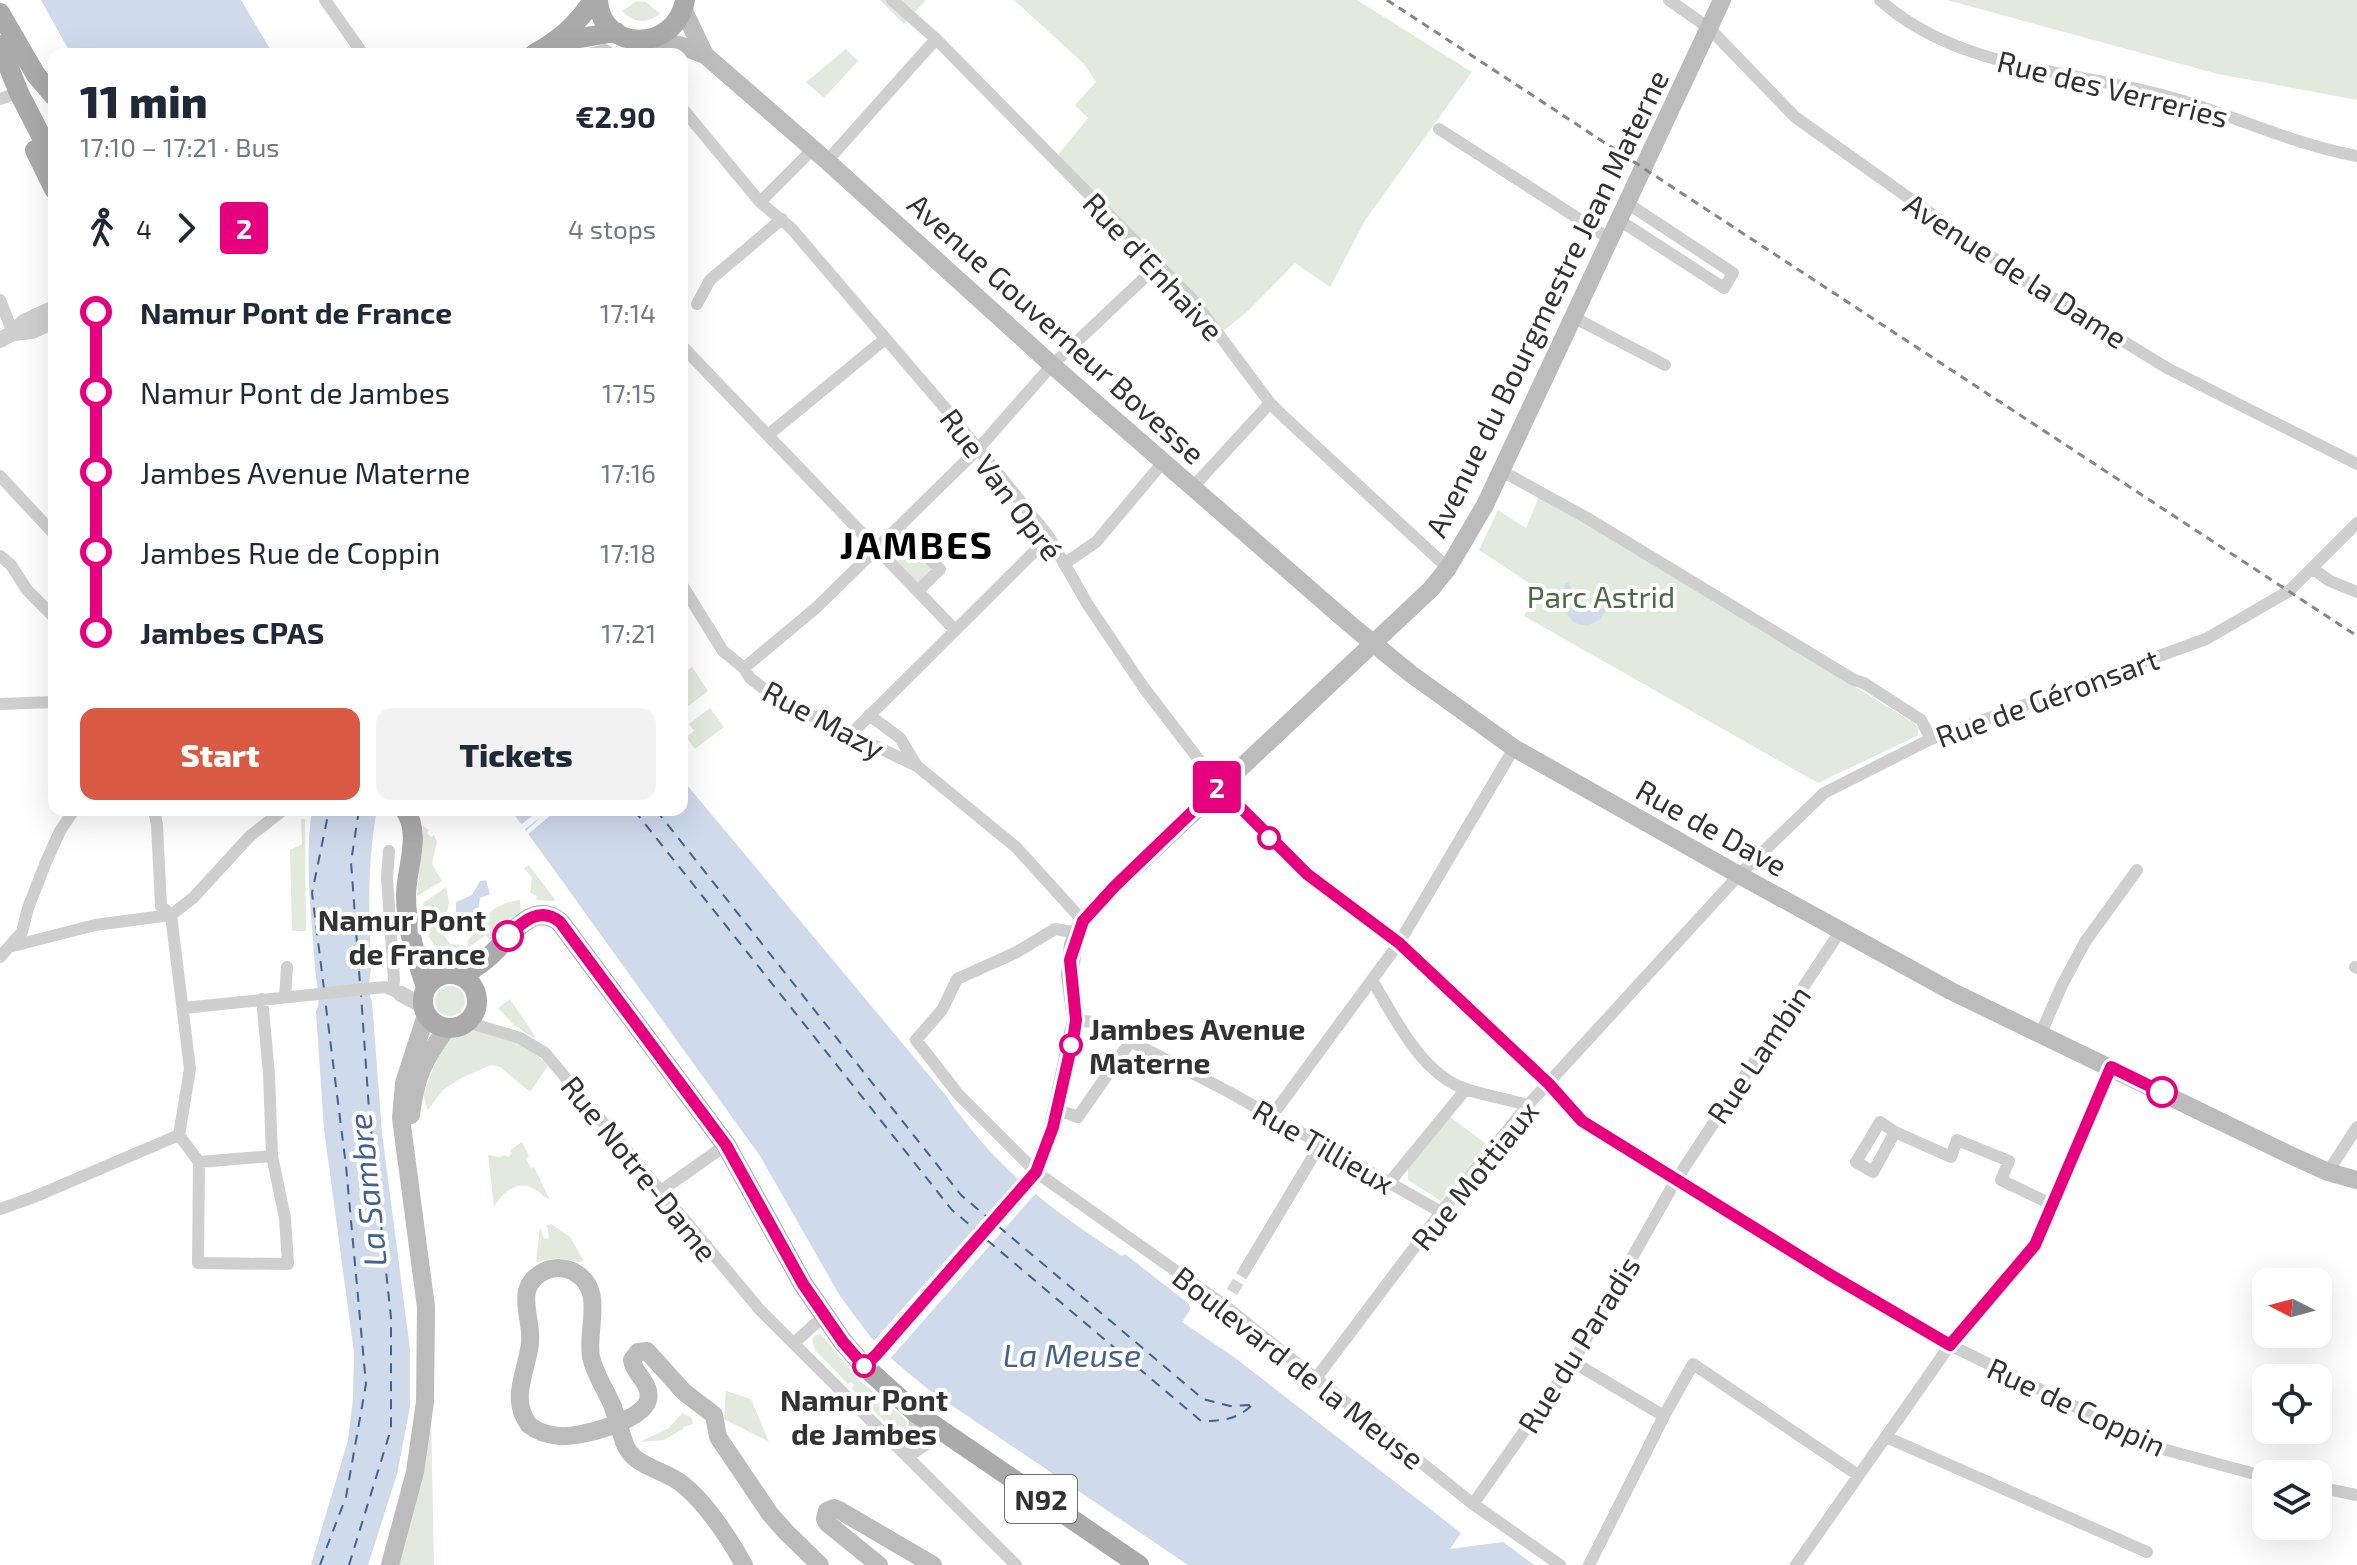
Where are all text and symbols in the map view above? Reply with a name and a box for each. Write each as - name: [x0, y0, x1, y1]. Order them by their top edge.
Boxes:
- street label: Rue des Verreries: [1994, 42, 2232, 134]
- street label: Avenue du Bourgmestre Jean Materne: [1417, 64, 1675, 542]
- text: 11 min: [80, 74, 208, 127]
- text: €2.90: [575, 98, 656, 134]
- text: 17:10 – 17:21 · Bus: [80, 131, 279, 162]
- street label: Rue d'Enhaive: [1076, 184, 1232, 348]
- street label: Avenue Gouverneur Bovesse: [901, 185, 1213, 471]
- street label: Avenue de la Dame: [1898, 185, 2134, 355]
- icon: walk: [80, 206, 124, 250]
- icon: forward: [164, 206, 208, 250]
- text: 2: [236, 211, 252, 245]
- text: 4: [136, 213, 152, 244]
- text: 4 stops: [568, 213, 656, 244]
- text: Namur Pont de France: [140, 294, 452, 330]
- text: 17:14: [600, 297, 656, 328]
- text: Namur Pont de Jambes: [140, 374, 450, 410]
- text: 17:15: [602, 377, 656, 408]
- street label: Rue Van Opré: [933, 401, 1071, 567]
- text: Jambes Avenue Materne: [140, 454, 470, 490]
- text: 17:16: [601, 457, 656, 488]
- district label: JAMBES: [840, 521, 994, 567]
- text: Jambes Rue de Coppin: [140, 534, 440, 570]
- text: 17:18: [600, 537, 656, 568]
- park label: Parc Astrid: [1527, 578, 1675, 614]
- text: Jambes CPAS: [140, 614, 324, 650]
- text: 17:21: [601, 617, 656, 648]
- street label: Rue de Géronsart: [1931, 640, 2163, 754]
- street label: Rue Mazy: [757, 672, 891, 766]
- button: Start: [80, 708, 360, 800]
- button: Tickets: [376, 708, 656, 800]
- line badge: 2: [1191, 761, 1243, 813]
- text: 2: [1209, 770, 1225, 804]
- street label: Rue de Dave: [1630, 771, 1794, 883]
- unlabelled marker: [1258, 827, 1280, 849]
- place label: Namur Pont de France: [318, 901, 486, 971]
- marker: Namur Pont de France: [493, 921, 523, 951]
- street label: Rue Lambin: [1699, 978, 1817, 1130]
- place label: Jambes Avenue Materne: [1089, 1010, 1305, 1080]
- marker: Jambes Avenue Materne: [1060, 1034, 1082, 1056]
- street label: Rue Notre-Dame: [554, 1068, 726, 1268]
- unlabelled marker: [2147, 1077, 2177, 1107]
- street label: Rue Tillieux: [1247, 1091, 1401, 1201]
- street label: Rue Mottiaux: [1403, 1093, 1545, 1257]
- water label: La Sambre: [339, 1112, 393, 1268]
- street label: Rue du Paradis: [1509, 1249, 1647, 1439]
- street label: Boulevard de la Meuse: [1166, 1258, 1432, 1476]
- north arrow: [2252, 1268, 2332, 1348]
- map controls: [2252, 1268, 2332, 1540]
- water label: La Meuse: [1003, 1335, 1141, 1373]
- street label: Rue de Coppin: [1982, 1349, 2172, 1463]
- marker: Namur Pont de Jambes: [853, 1355, 875, 1377]
- button: locate: [2252, 1364, 2332, 1444]
- place label: Namur Pont de Jambes: [780, 1381, 948, 1451]
- button: layers: [2252, 1460, 2332, 1540]
- road number: N92: [1005, 1475, 1077, 1523]

